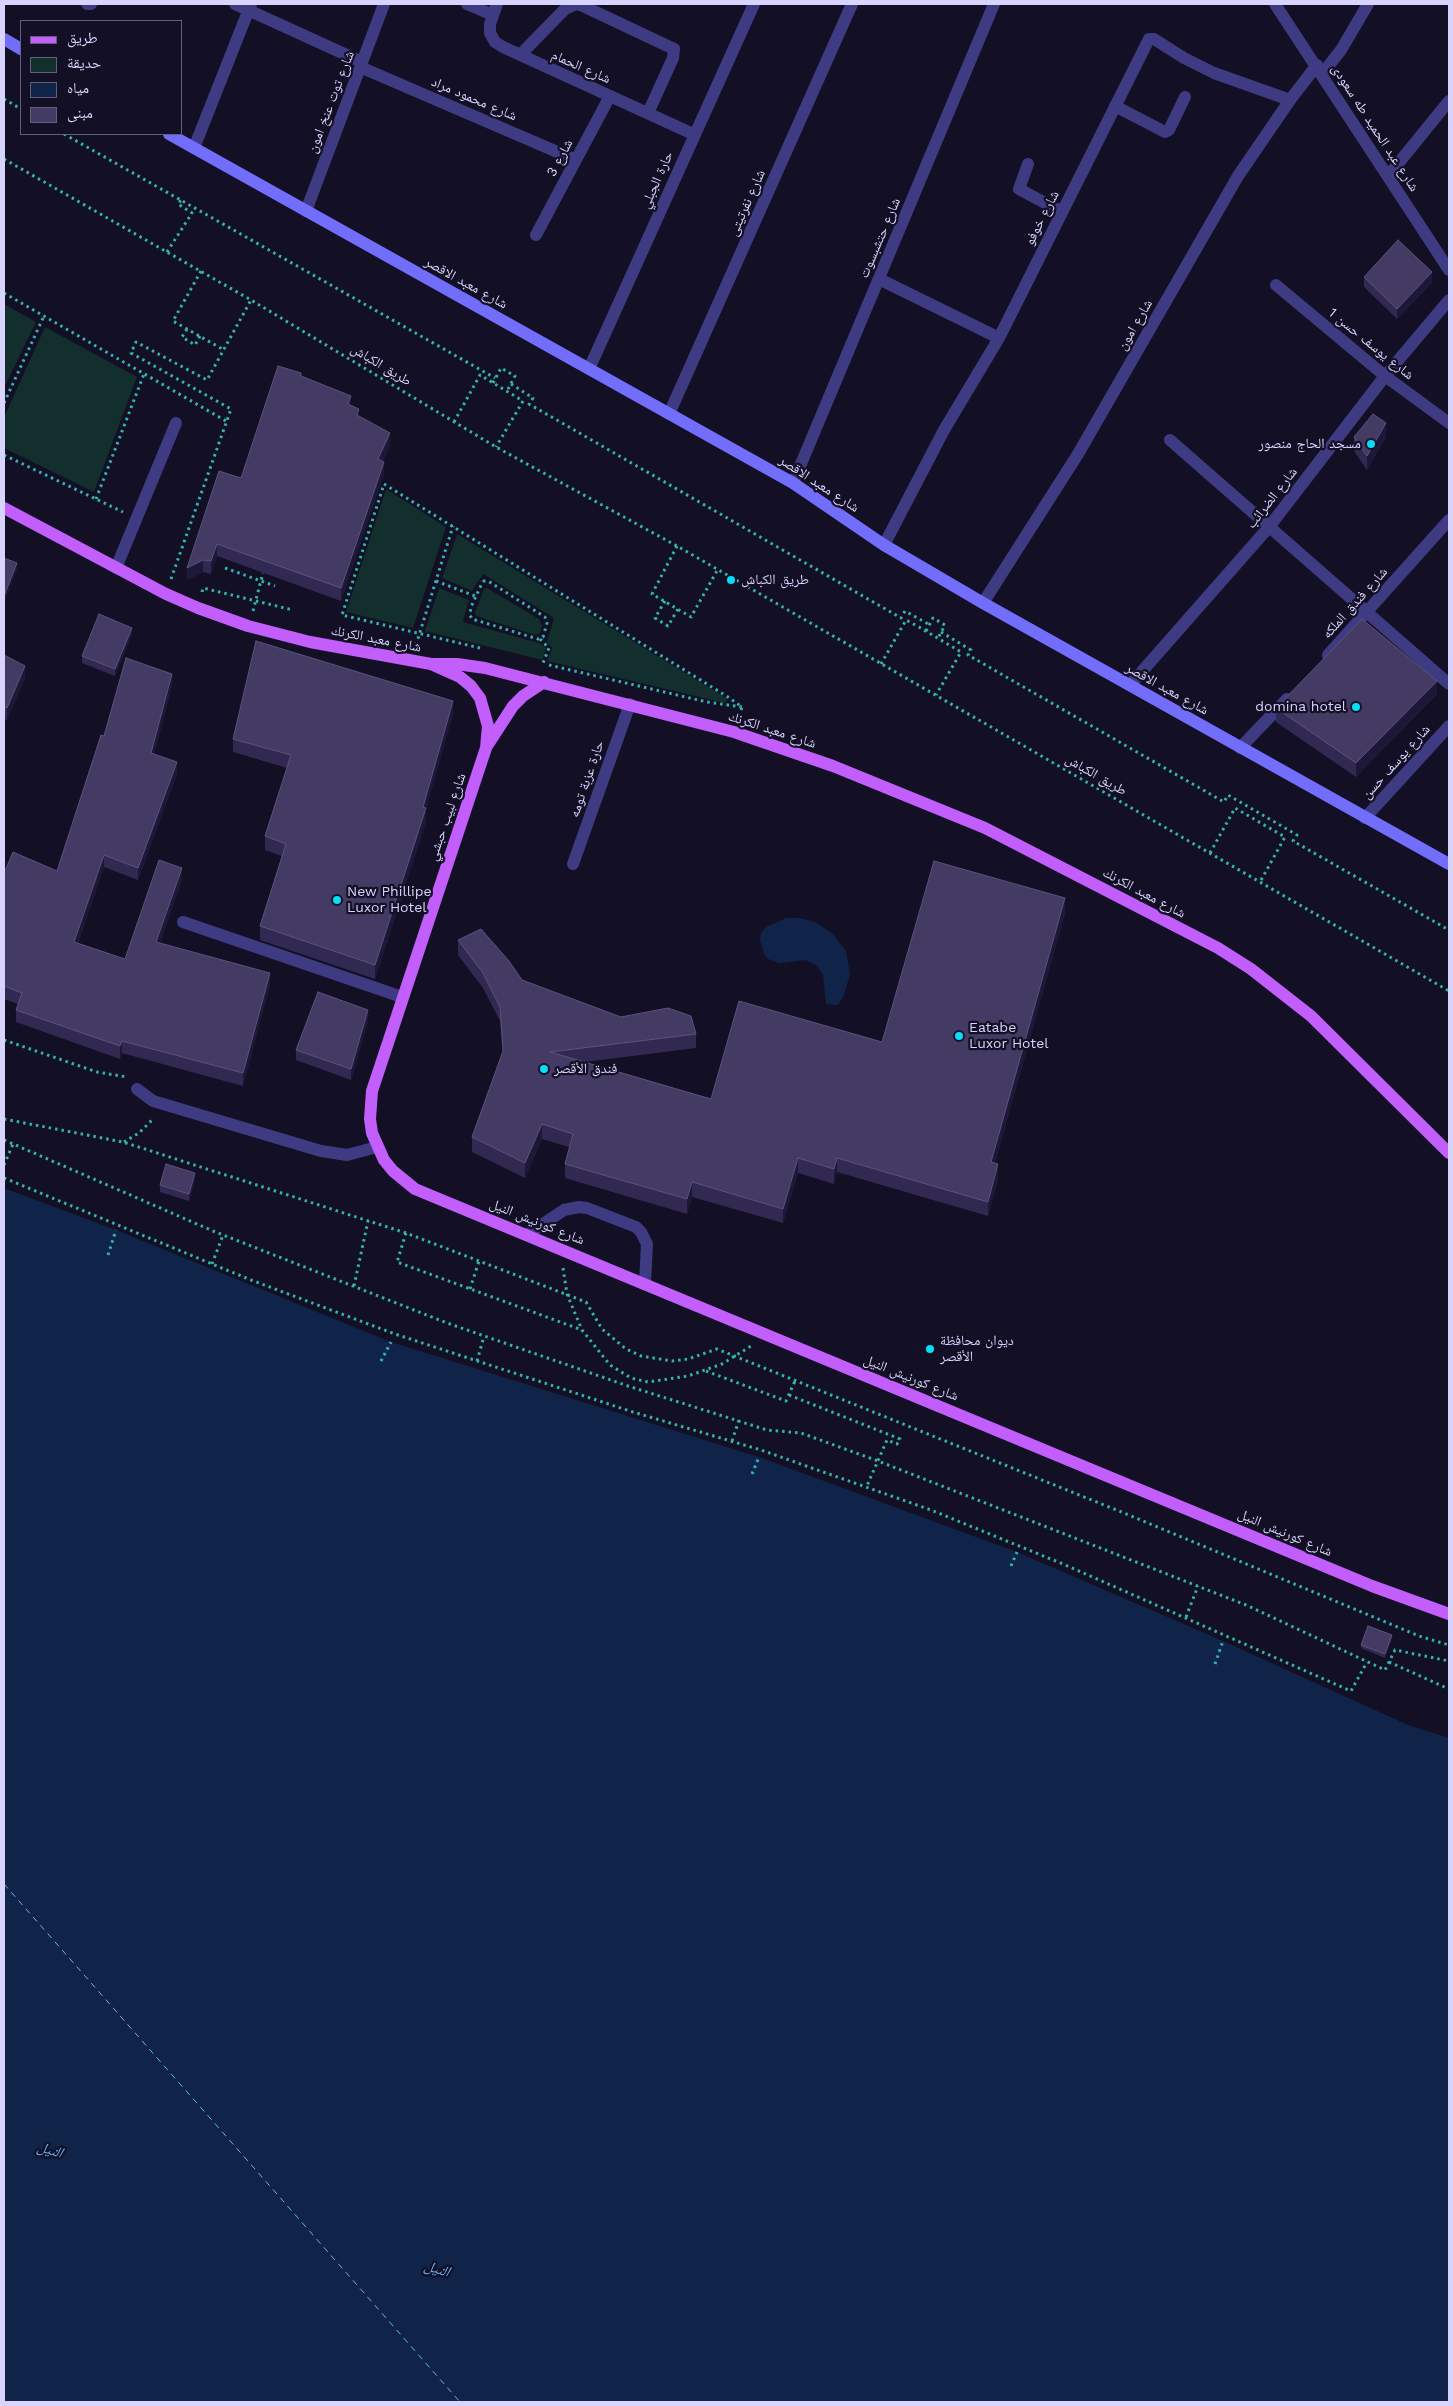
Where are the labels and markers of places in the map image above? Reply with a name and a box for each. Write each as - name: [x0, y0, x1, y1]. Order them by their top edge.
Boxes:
- place label: مسجد الحاج منصور: [1258, 436, 1361, 452]
- marker: مسجد الحاج منصور: [1365, 438, 1377, 450]
- place label: طريق الكباش: [741, 572, 809, 588]
- marker: طريق الكباش: [725, 574, 737, 586]
- place label: domina hotel: [1255, 699, 1346, 715]
- marker: domina hotel: [1350, 701, 1362, 713]
- place label: New Phillipe Luxor Hotel: [347, 884, 432, 916]
- marker: New Phillipe Luxor Hotel: [331, 894, 343, 906]
- place label: Eatabe Luxor Hotel: [969, 1020, 1049, 1052]
- marker: Eatabe Luxor Hotel: [953, 1030, 965, 1042]
- place label: فندق الأقصر: [554, 1061, 617, 1077]
- marker: فندق الأقصر: [538, 1063, 550, 1075]
- place label: ديوان محافظة الأقصر: [940, 1333, 1014, 1365]
- marker: ديوان محافظة الأقصر: [924, 1343, 936, 1355]

